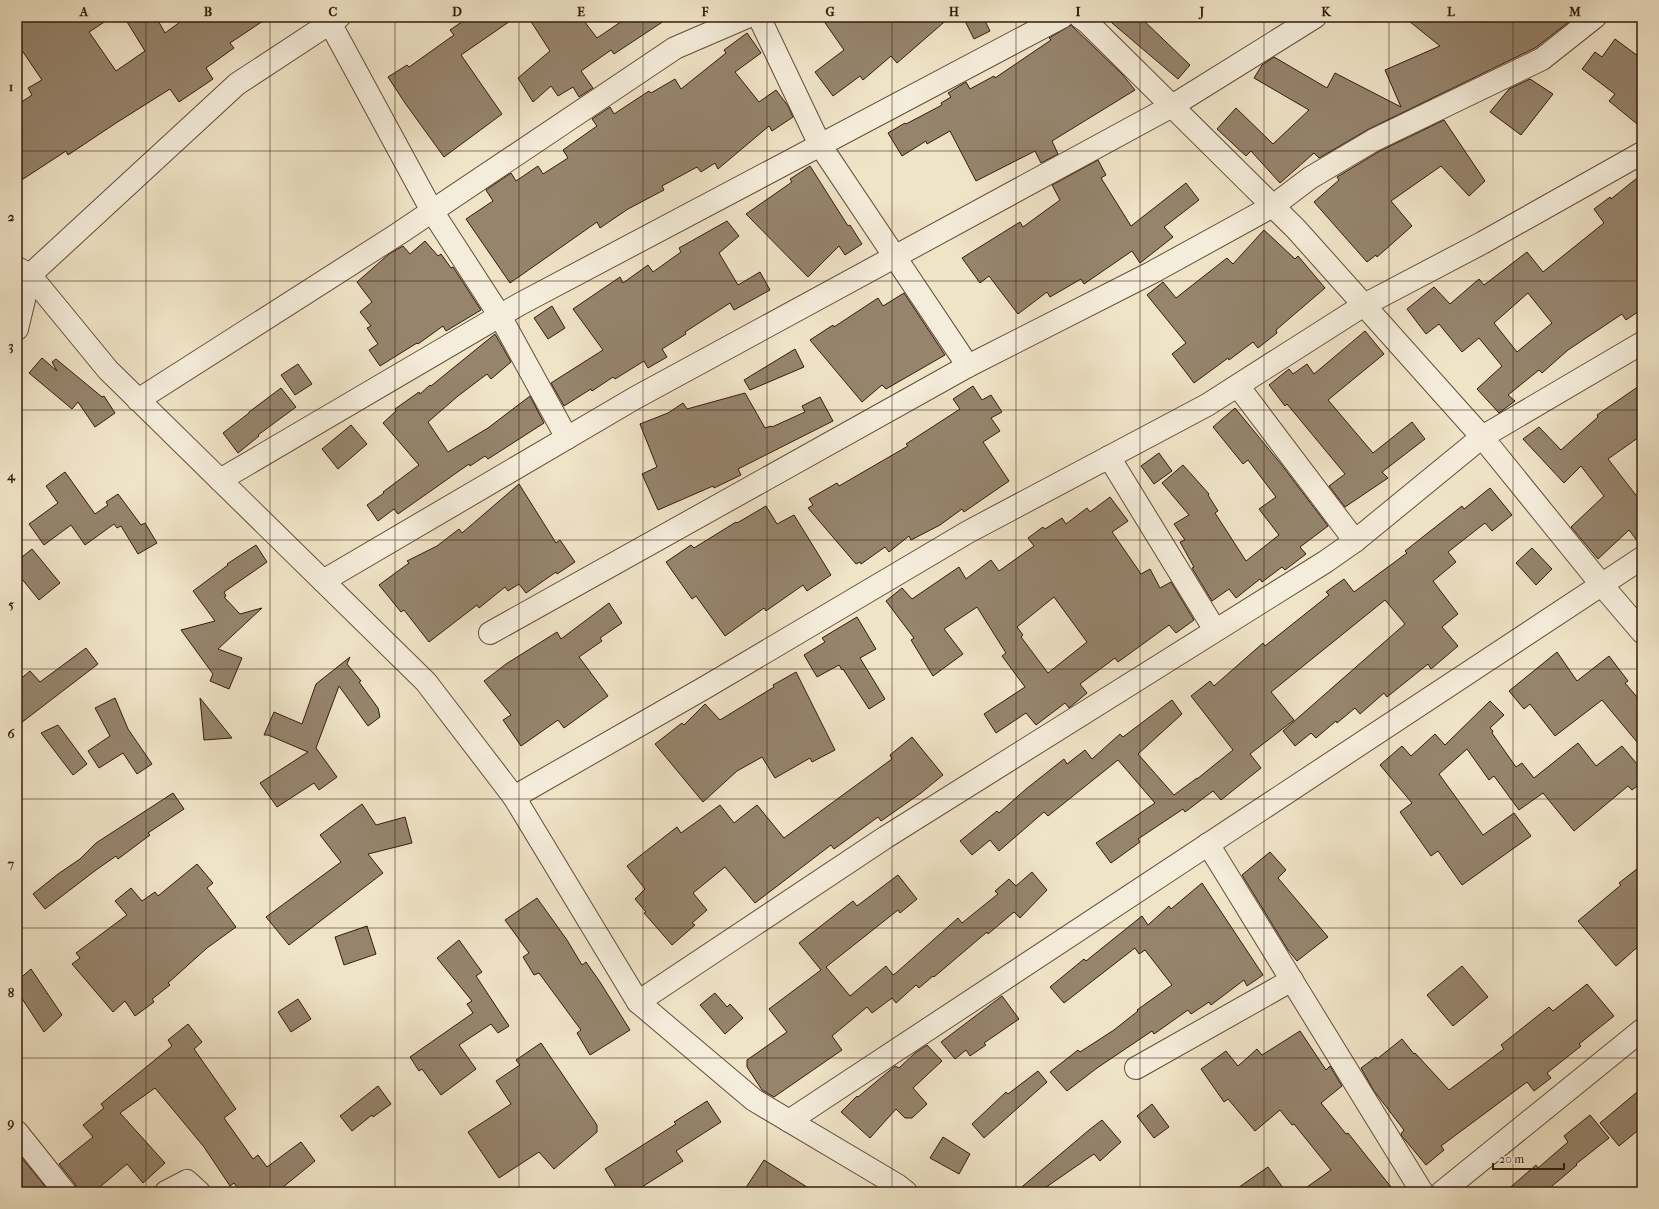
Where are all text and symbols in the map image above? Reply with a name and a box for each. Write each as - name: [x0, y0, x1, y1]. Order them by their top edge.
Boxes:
- text: A: [79, 4, 89, 19]
- text: B: [204, 4, 213, 19]
- text: C: [329, 4, 338, 19]
- text: D: [452, 4, 462, 19]
- text: E: [577, 4, 585, 19]
- text: F: [701, 4, 709, 19]
- text: G: [825, 4, 835, 19]
- text: H: [949, 4, 960, 19]
- text: I: [1075, 4, 1081, 19]
- text: J: [1198, 4, 1205, 20]
- text: K: [1321, 4, 1332, 19]
- text: L: [1447, 4, 1456, 19]
- text: M: [1568, 4, 1581, 19]
- text: 1: [9, 79, 14, 94]
- text: 2: [8, 209, 15, 224]
- text: 3: [8, 338, 14, 354]
- text: 4: [6, 468, 16, 484]
- text: 5: [8, 597, 14, 612]
- text: 6: [7, 726, 15, 741]
- text: 7: [7, 856, 15, 871]
- text: 8: [8, 985, 15, 1000]
- text: 9: [7, 1115, 15, 1131]
- scale bar: [1493, 1145, 1564, 1171]
- text: 20 m: [1499, 1152, 1524, 1166]

